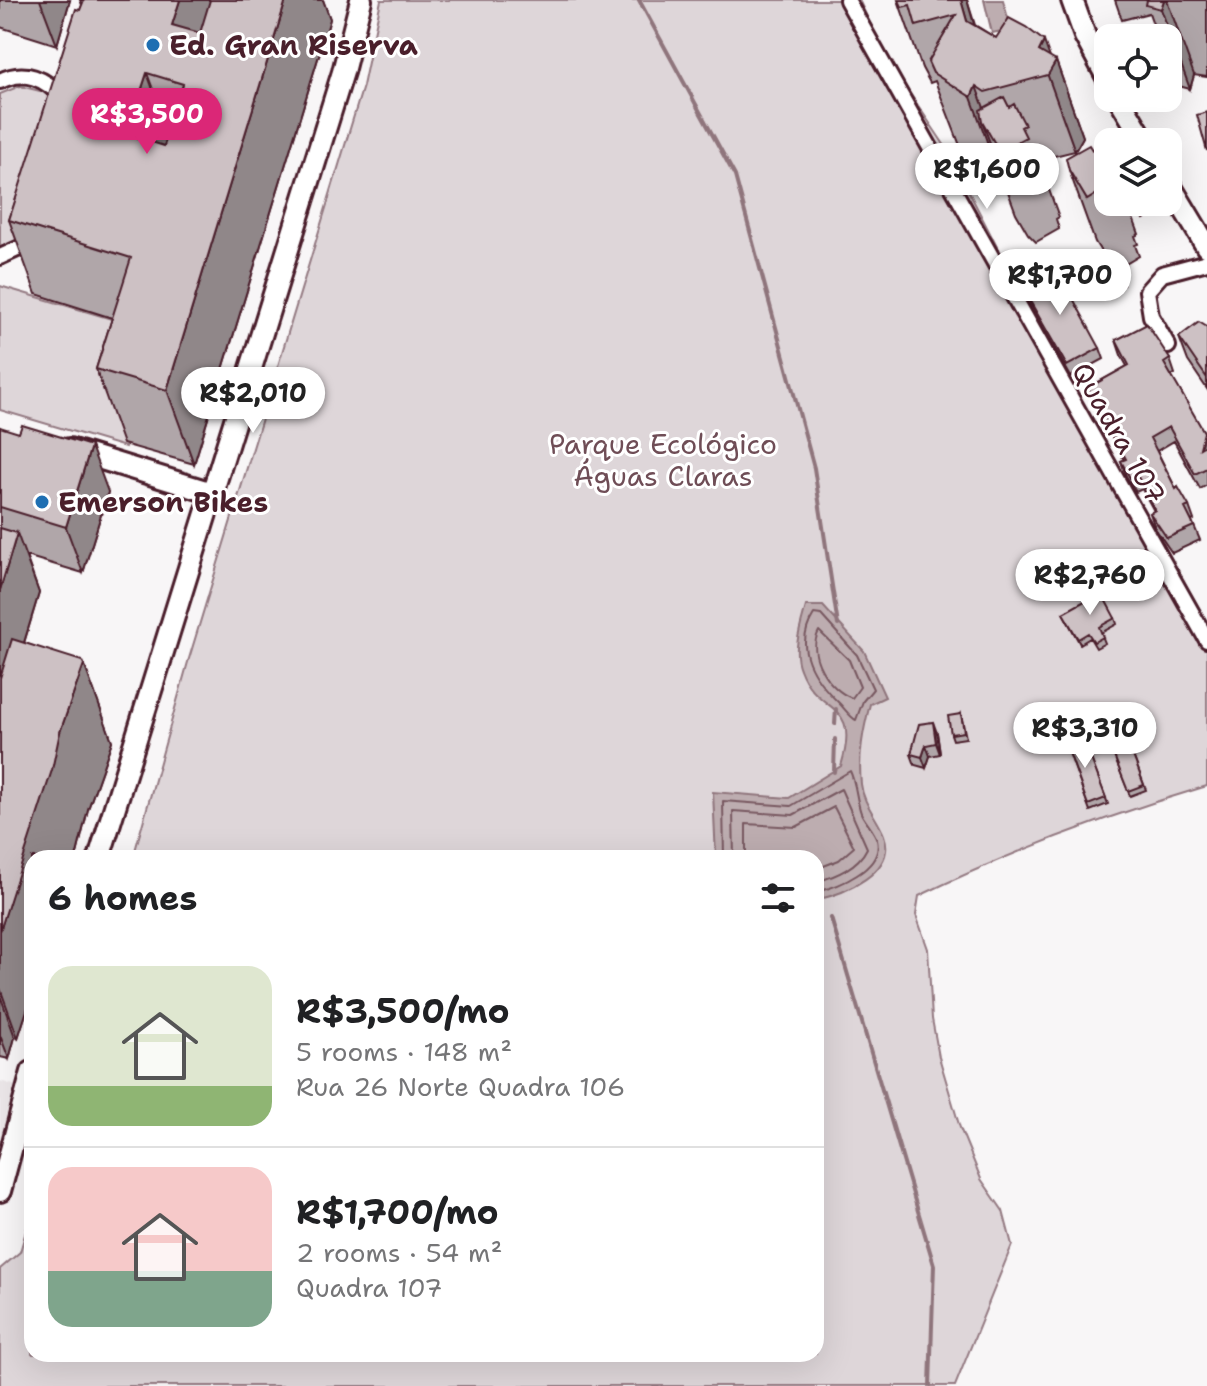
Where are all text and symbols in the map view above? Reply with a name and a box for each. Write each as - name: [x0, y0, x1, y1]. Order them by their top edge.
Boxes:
- map controls: [1094, 24, 1182, 216]
- button: locate: [1094, 24, 1182, 112]
- place label: Ed. Gran Riserva: [169, 26, 418, 64]
- marker: Ed. Gran Riserva: [144, 36, 162, 54]
- pin: R$3,500: [73, 88, 221, 156]
- text: R$3,500: [90, 96, 204, 131]
- button: layers: [1094, 128, 1182, 216]
- pin: R$1,600: [913, 143, 1061, 211]
- text: R$1,600: [933, 151, 1041, 186]
- pin: R$1,700: [986, 249, 1134, 317]
- text: R$1,700: [1007, 257, 1113, 292]
- street label: Quadra 107: [1063, 355, 1175, 511]
- pin: R$2,010: [179, 367, 327, 435]
- text: R$2,010: [199, 375, 307, 410]
- park label: Parque Ecológico Águas Claras: [549, 425, 777, 495]
- place label: Emerson Bikes: [58, 483, 268, 521]
- marker: Emerson Bikes: [33, 493, 51, 511]
- pin: R$2,760: [1016, 549, 1164, 617]
- text: R$2,760: [1033, 557, 1147, 592]
- pin: R$3,310: [1011, 702, 1159, 770]
- text: R$3,310: [1031, 710, 1139, 745]
- text: 6 homes: [48, 875, 197, 921]
- icon: filters: [756, 876, 800, 920]
- text: R$3,500/mo: [296, 988, 510, 1034]
- icon: home: [112, 998, 208, 1094]
- text: 5 rooms · 148 m²: [296, 1034, 512, 1069]
- text: Rua 26 Norte Quadra 106: [296, 1069, 625, 1104]
- text: R$1,700/mo: [296, 1189, 499, 1235]
- icon: home: [112, 1199, 208, 1295]
- text: 2 rooms · 54 m²: [296, 1235, 502, 1270]
- text: Quadra 107: [296, 1270, 442, 1305]

